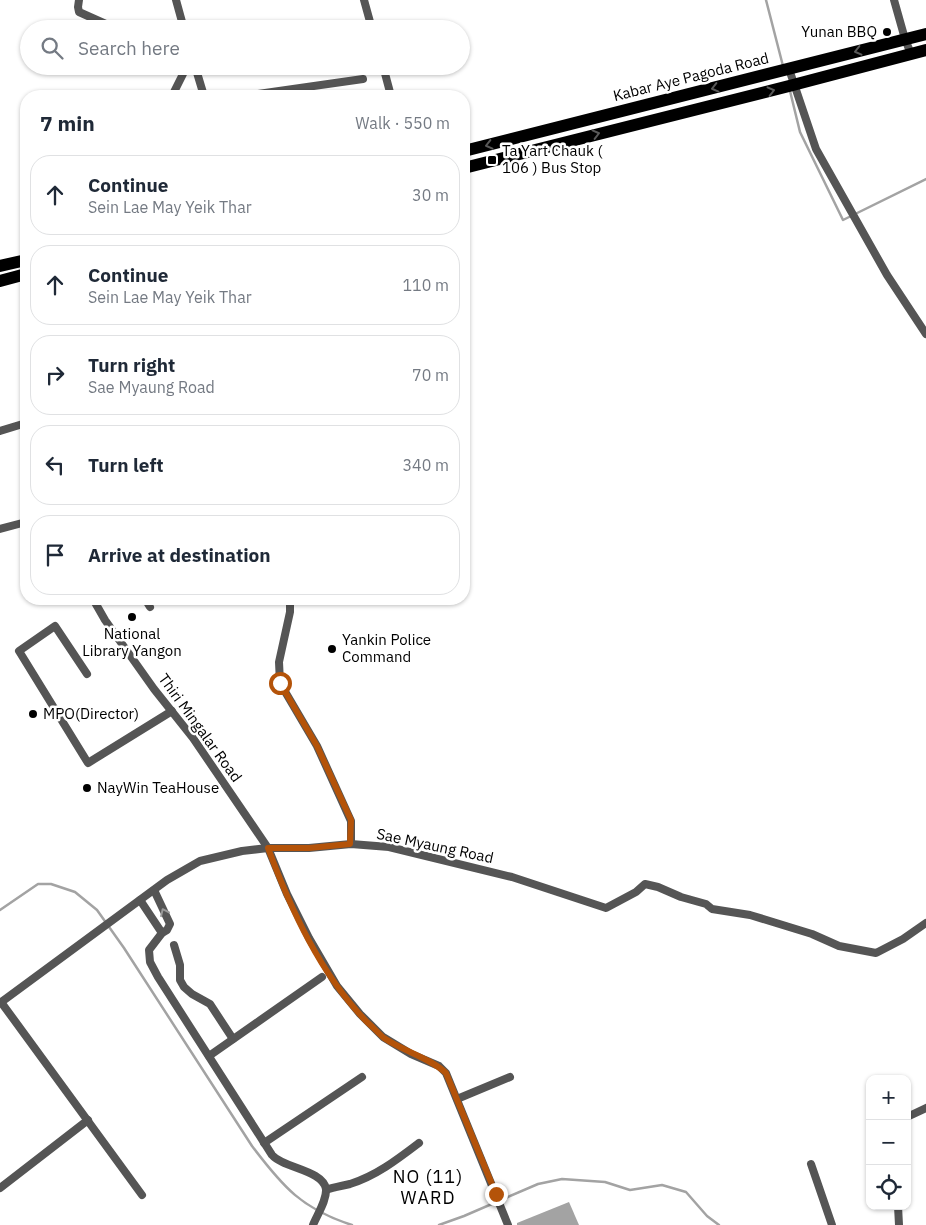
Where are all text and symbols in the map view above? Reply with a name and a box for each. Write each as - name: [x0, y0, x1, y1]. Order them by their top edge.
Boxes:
- search box: [20, 20, 470, 75]
- place label: Yunan BBQ: [801, 22, 877, 41]
- marker: Yunan BBQ: [881, 26, 893, 38]
- icon: search: [38, 34, 66, 62]
- text: Search here: [78, 36, 180, 60]
- one-way arrow: [853, 45, 862, 56]
- street label: Kabar Aye Pagoda Road: [611, 48, 771, 105]
- one-way arrow: [711, 82, 719, 92]
- one-way arrow: [766, 86, 775, 97]
- text: 7 min: [40, 109, 95, 137]
- text: Walk · 550 m: [355, 113, 450, 133]
- one-way arrow: [591, 129, 600, 140]
- one-way arrow: [485, 139, 494, 150]
- place label: Ta Yart Chauk ( 106 ) Bus Stop: [502, 141, 603, 177]
- marker: Ta Yart Chauk ( 106 ) Bus Stop: [486, 154, 498, 166]
- text: Continue: [88, 173, 168, 197]
- icon: ahead: [41, 181, 69, 209]
- text: 30 m: [412, 185, 449, 205]
- text: Sein Lae May Yeik Thar: [88, 197, 252, 217]
- text: Continue: [88, 263, 168, 287]
- icon: ahead: [41, 271, 69, 299]
- text: 110 m: [402, 275, 449, 295]
- text: Sein Lae May Yeik Thar: [88, 287, 252, 307]
- text: Turn right: [88, 353, 175, 377]
- icon: right: [41, 361, 69, 389]
- text: 70 m: [412, 365, 449, 385]
- text: Sae Myaung Road: [88, 377, 215, 397]
- icon: left: [41, 451, 69, 479]
- text: Turn left: [88, 453, 164, 477]
- text: 340 m: [402, 455, 449, 475]
- icon: arrive: [41, 541, 69, 569]
- text: Arrive at destination: [88, 543, 271, 567]
- marker: National Library Yangon: [126, 611, 138, 623]
- place label: National Library Yangon: [82, 624, 182, 660]
- place label: Yankin Police Command: [342, 630, 431, 666]
- marker: Yankin Police Command: [326, 643, 338, 655]
- street label: Thiri Mingalar Road: [155, 670, 246, 786]
- route start: [269, 672, 292, 695]
- place label: MPO(Director): [43, 704, 139, 723]
- marker: MPO(Director): [27, 708, 39, 720]
- place label: NayWin TeaHouse: [97, 778, 219, 797]
- marker: NayWin TeaHouse: [81, 782, 93, 794]
- street label: Sae Myaung Road: [375, 824, 495, 867]
- one-way arrow: [160, 909, 170, 918]
- map controls: [866, 1075, 911, 1210]
- button: +: [866, 1075, 911, 1120]
- button: −: [866, 1120, 911, 1165]
- district label: NO (11) WARD: [393, 1165, 463, 1209]
- button: locate: [866, 1165, 911, 1210]
- route end: [485, 1183, 508, 1206]

